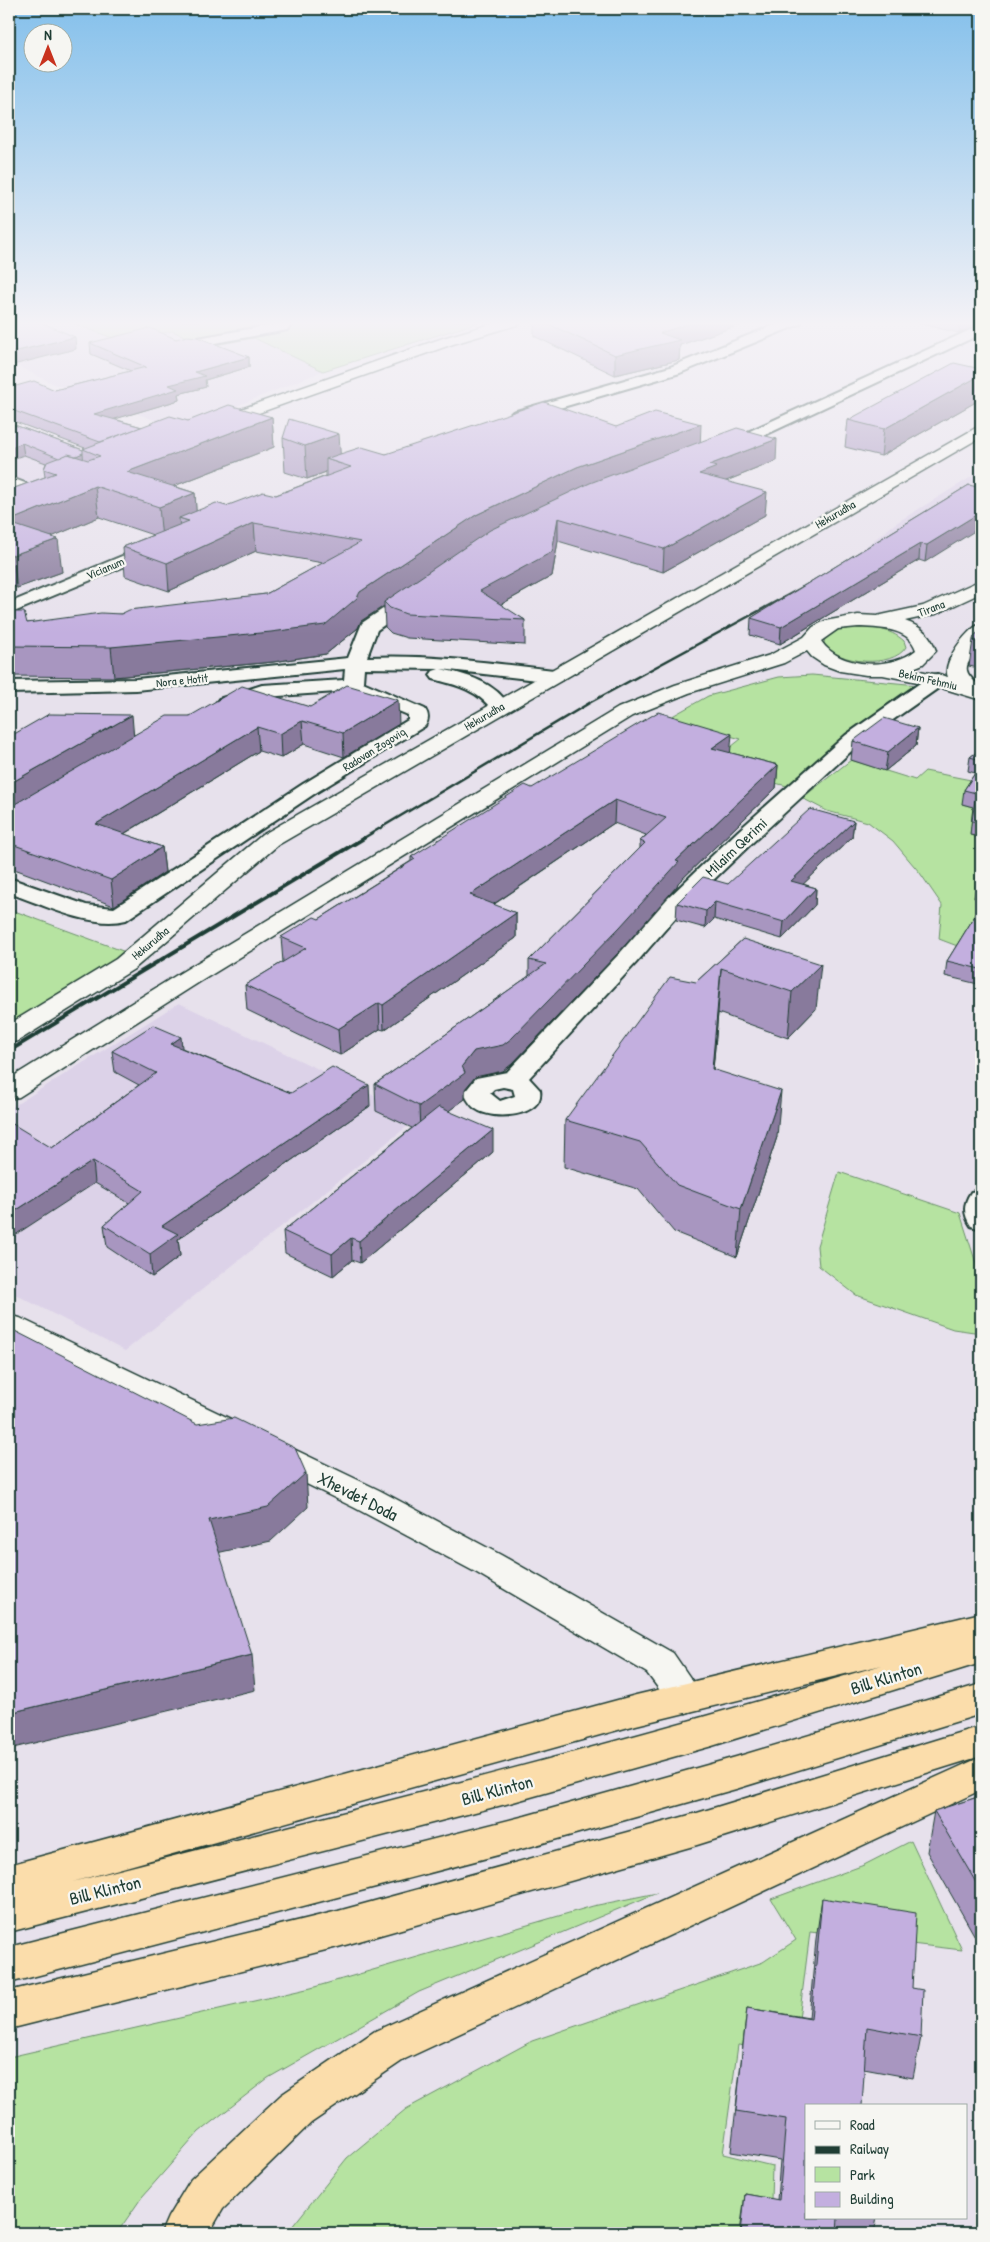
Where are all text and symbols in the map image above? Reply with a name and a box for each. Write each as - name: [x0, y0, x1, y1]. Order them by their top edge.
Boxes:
- north arrow: [22, 22, 72, 72]
- text: N: [44, 25, 52, 44]
- street label: Hekurudha: [812, 495, 859, 532]
- street label: Vicianum: [83, 552, 127, 584]
- street label: Tirana: [915, 595, 947, 621]
- street label: Bekim Fehmiu: [897, 664, 959, 694]
- street label: Nora e Hotit: [155, 669, 210, 691]
- street label: Hekurudha: [461, 697, 508, 734]
- street label: Radovan Zogoviq: [339, 723, 409, 775]
- street label: Milaim Qerimi: [700, 813, 772, 881]
- street label: Hekurudha: [128, 922, 173, 964]
- street label: Xhevdet Doda: [314, 1465, 402, 1527]
- street label: Bill Klinton: [847, 1655, 925, 1701]
- street label: Bill Klinton: [459, 1768, 535, 1812]
- street label: Bill Klinton: [67, 1869, 143, 1911]
- legend: [805, 2104, 968, 2220]
- text: Road: [850, 2114, 875, 2135]
- text: Railway: [850, 2138, 889, 2159]
- text: Park: [850, 2164, 875, 2185]
- text: Building: [850, 2188, 894, 2209]

